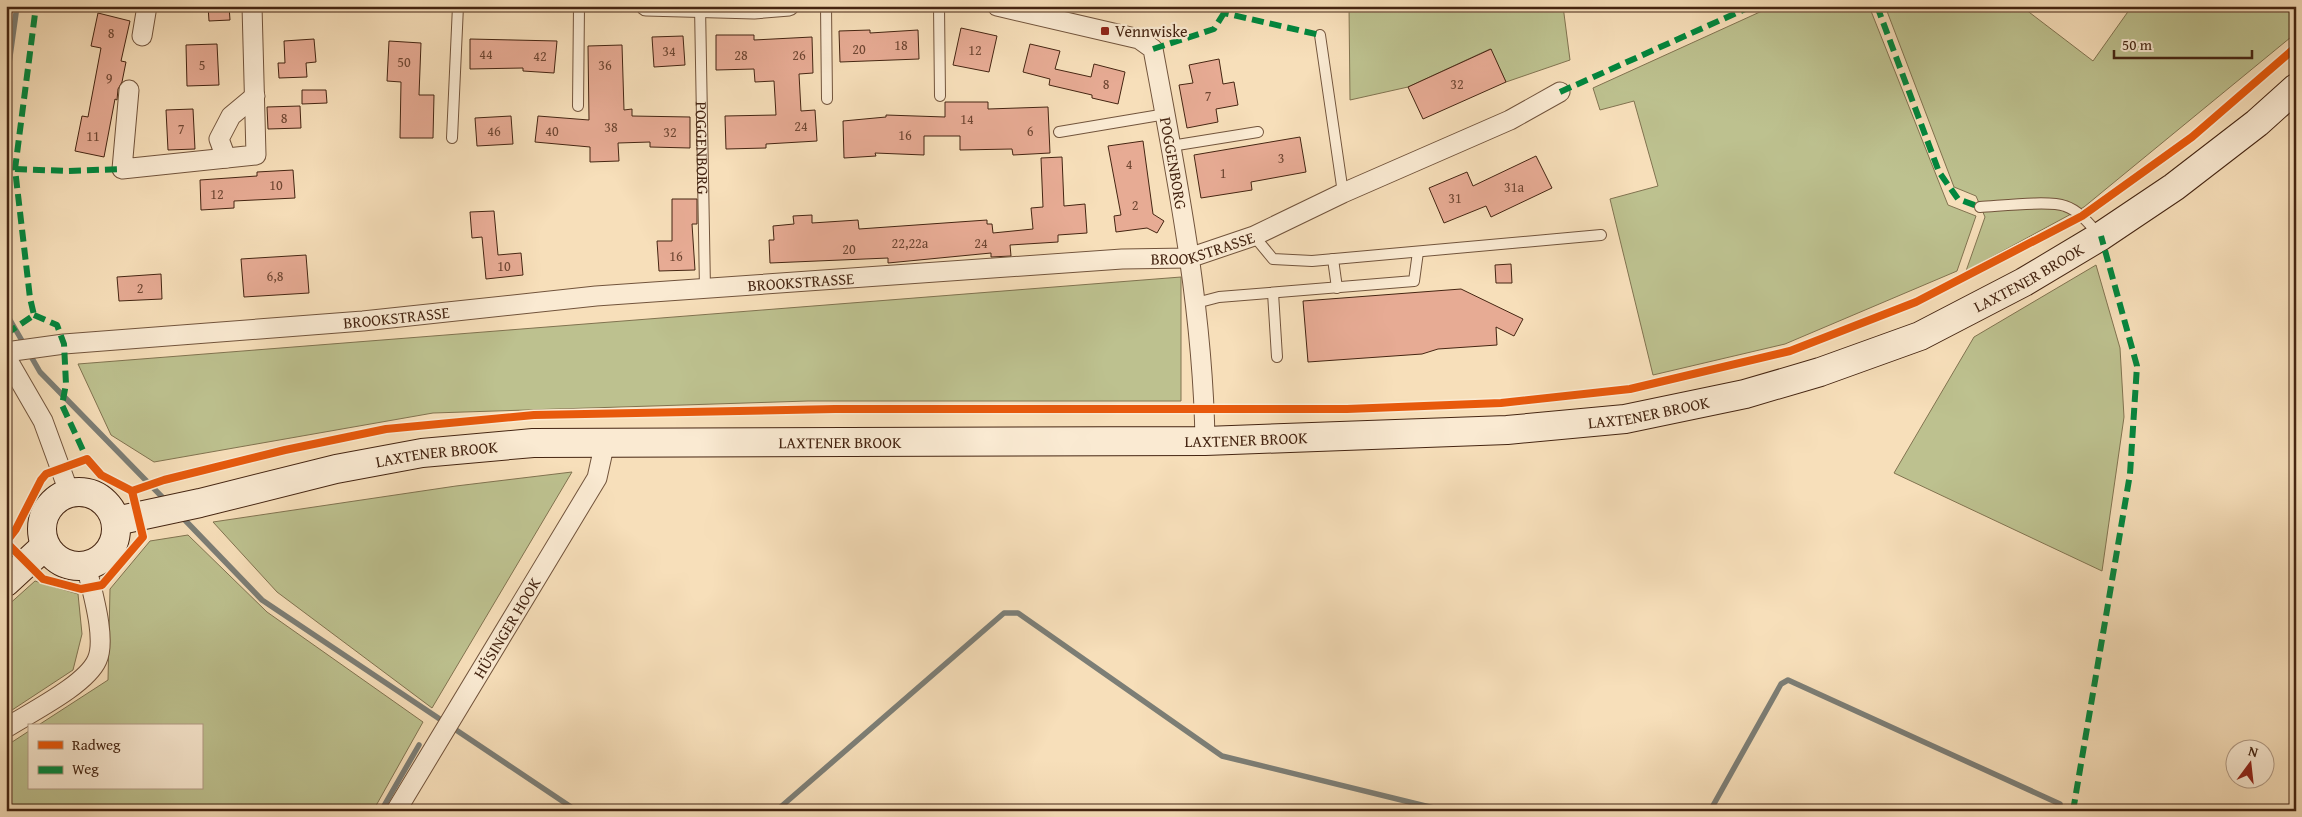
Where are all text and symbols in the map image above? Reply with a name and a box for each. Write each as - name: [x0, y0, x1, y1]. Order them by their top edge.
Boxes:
- place label: Vennwiske: [1115, 19, 1188, 43]
- house number: 8: [108, 23, 115, 43]
- marker: Vennwiske: [1099, 25, 1111, 37]
- scale bar: [2114, 28, 2252, 60]
- text: 50 m: [2122, 34, 2153, 55]
- house number: 18: [894, 35, 908, 55]
- house number: 20: [852, 39, 866, 59]
- house number: 12: [968, 40, 982, 60]
- house number: 34: [662, 41, 676, 61]
- house number: 44: [479, 44, 493, 64]
- house number: 28: [734, 45, 748, 65]
- house number: 26: [792, 45, 806, 65]
- house number: 42: [533, 46, 547, 66]
- house number: 50: [397, 52, 411, 72]
- house number: 5: [199, 55, 205, 75]
- house number: 36: [598, 55, 612, 75]
- house number: 9: [106, 68, 113, 88]
- house number: 8: [1103, 74, 1110, 94]
- house number: 32: [1450, 74, 1464, 94]
- house number: 7: [1205, 86, 1212, 106]
- street label: POGGENBORG: [690, 101, 715, 195]
- house number: 8: [281, 108, 288, 128]
- house number: 14: [960, 109, 974, 129]
- street label: POGGENBORG: [1154, 115, 1194, 212]
- house number: 24: [794, 116, 808, 136]
- house number: 38: [604, 117, 618, 137]
- house number: 7: [178, 119, 185, 139]
- house number: 46: [487, 121, 501, 141]
- house number: 40: [545, 121, 559, 141]
- house number: 6: [1027, 121, 1034, 141]
- house number: 32: [663, 122, 677, 142]
- house number: 16: [898, 125, 912, 145]
- house number: 11: [86, 126, 100, 146]
- house number: 3: [1278, 148, 1284, 168]
- house number: 4: [1126, 154, 1133, 174]
- house number: 1: [1220, 163, 1226, 183]
- house number: 10: [269, 175, 283, 195]
- house number: 31a: [1504, 177, 1524, 197]
- house number: 12: [210, 184, 224, 204]
- house number: 31: [1448, 188, 1462, 208]
- house number: 2: [1132, 195, 1138, 215]
- street label: BROOKSTRASSE: [1150, 225, 1257, 271]
- house number: 22,22a: [892, 233, 929, 253]
- house number: 24: [974, 233, 988, 253]
- street label: LAXTENER BROOK: [1969, 237, 2089, 318]
- house number: 20: [842, 239, 856, 259]
- house number: 16: [669, 246, 683, 266]
- house number: 10: [497, 256, 511, 276]
- house number: 6,8: [267, 266, 284, 286]
- street label: BROOKSTRASSE: [747, 266, 855, 297]
- house number: 2: [137, 278, 143, 298]
- street label: BROOKSTRASSE: [342, 300, 451, 334]
- street label: LAXTENER BROOK: [1587, 390, 1712, 434]
- street label: LAXTENER BROOK: [1184, 425, 1308, 453]
- street label: LAXTENER BROOK: [778, 430, 902, 454]
- street label: LAXTENER BROOK: [374, 434, 499, 473]
- street label: HÜSINGER HOOK: [467, 572, 547, 683]
- legend: [28, 724, 202, 790]
- text: Radweg: [72, 734, 121, 755]
- north arrow: [2224, 740, 2274, 790]
- text: N: [2246, 741, 2261, 762]
- text: Weg: [72, 758, 99, 779]

